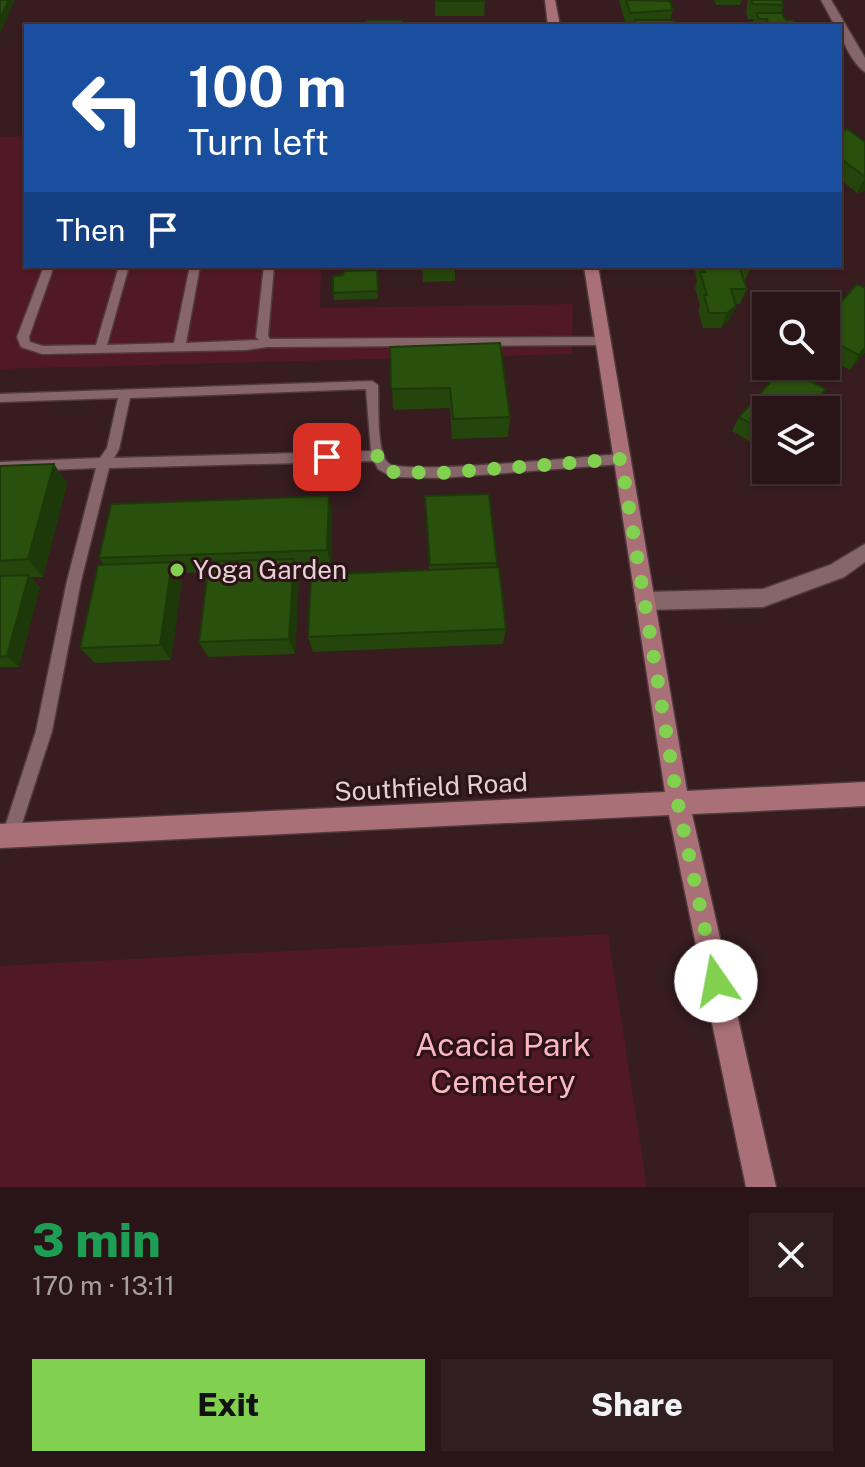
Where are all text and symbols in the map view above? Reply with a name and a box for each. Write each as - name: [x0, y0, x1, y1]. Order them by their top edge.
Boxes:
- text: 100 m: [188, 54, 347, 120]
- icon: left: [56, 56, 160, 160]
- text: Turn left: [188, 121, 329, 163]
- icon: arrive: [141, 208, 185, 252]
- text: Then: [56, 212, 125, 248]
- map controls: [752, 292, 840, 484]
- button: search: [752, 292, 840, 380]
- button: layers: [752, 396, 840, 484]
- pin: [293, 423, 361, 491]
- icon: arrive: [305, 435, 349, 479]
- place label: Yoga Garden: [193, 554, 347, 585]
- marker: Yoga Garden: [168, 561, 186, 579]
- street label: Southfield Road: [333, 766, 529, 807]
- position arrow: [674, 939, 758, 1023]
- park label: Acacia Park Cemetery: [415, 1026, 591, 1100]
- text: 3 min: [32, 1211, 161, 1268]
- button: close: [749, 1213, 833, 1297]
- text: 170 m · 13:11: [32, 1270, 175, 1301]
- button: Exit: [32, 1359, 425, 1451]
- button: Share: [441, 1359, 833, 1451]

